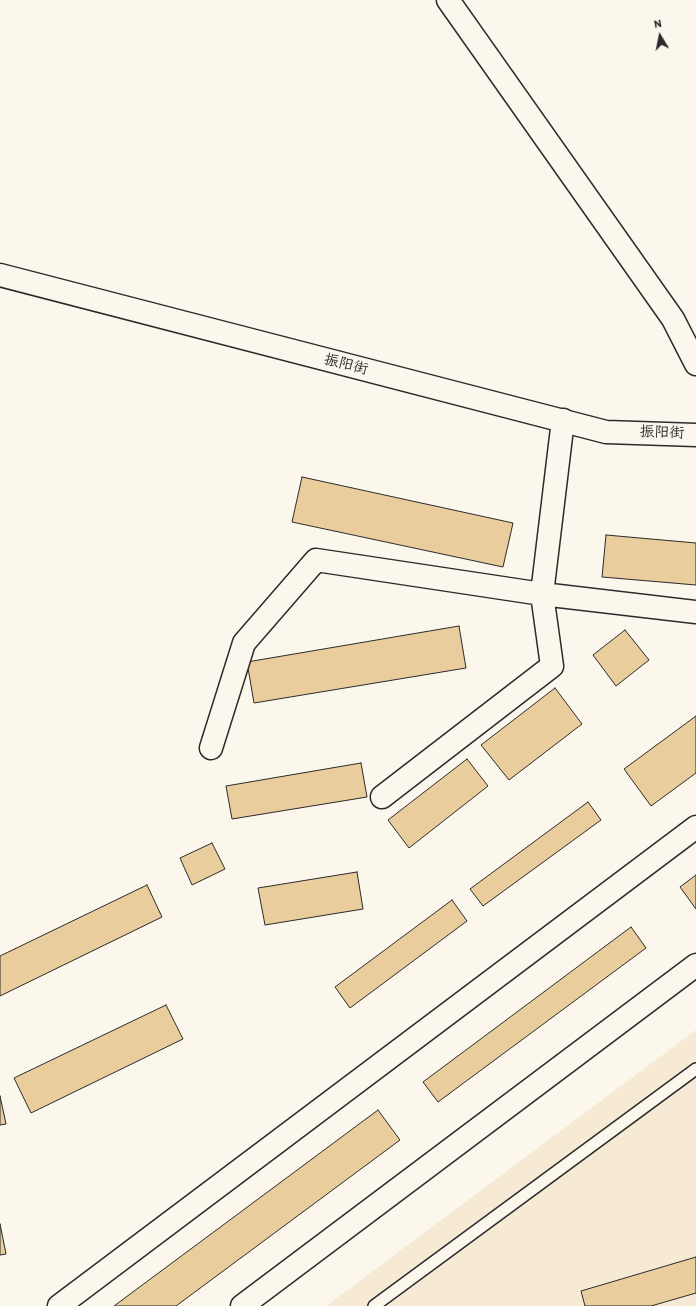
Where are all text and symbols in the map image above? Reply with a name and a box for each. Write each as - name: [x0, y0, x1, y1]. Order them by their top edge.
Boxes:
- north arrow: [640, 16, 680, 56]
- text: N: [653, 17, 663, 31]
- street label: 振阳街: [322, 351, 370, 379]
- street label: 振阳街: [639, 423, 685, 443]

